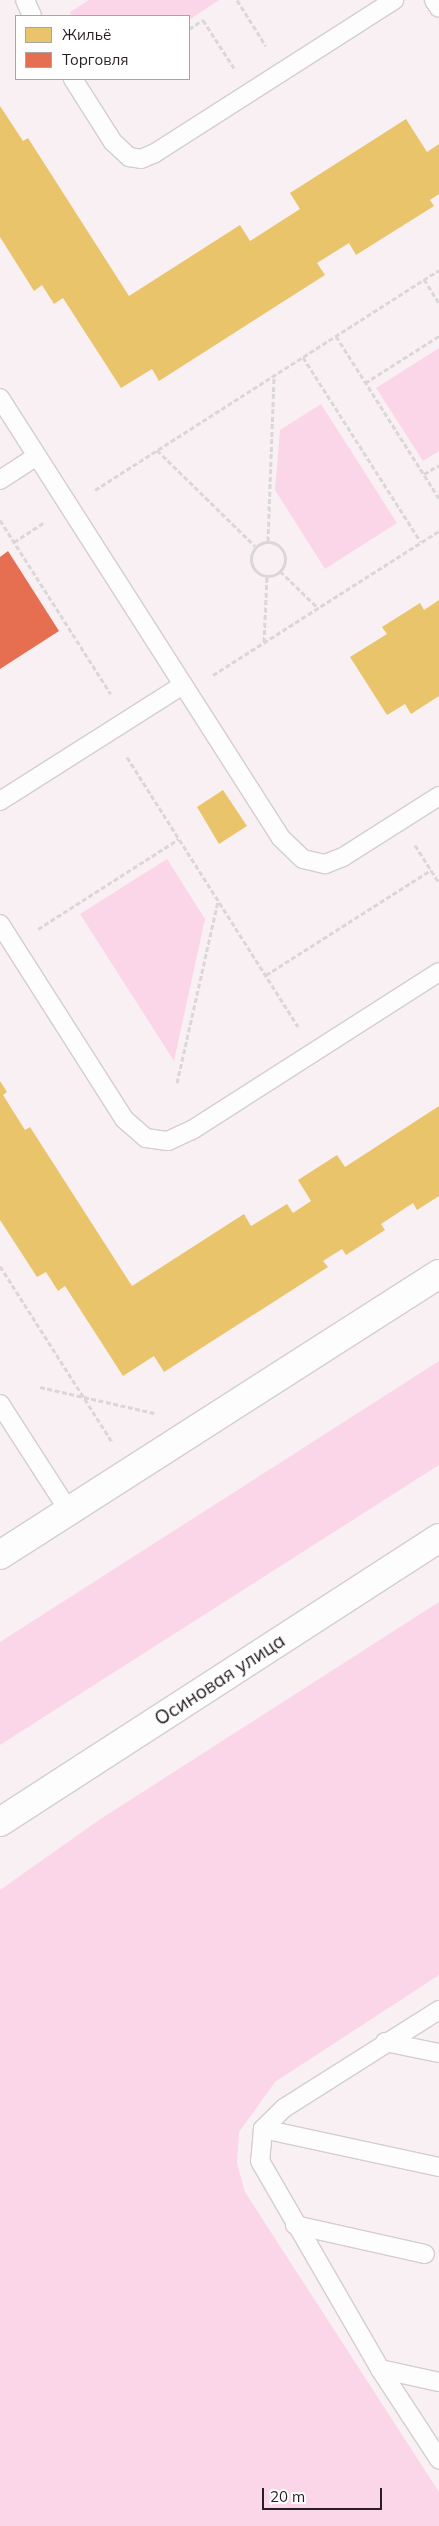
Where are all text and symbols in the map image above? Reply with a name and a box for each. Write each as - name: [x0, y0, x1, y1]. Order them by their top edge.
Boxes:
- legend: [15, 15, 190, 80]
- text: Жильё: [62, 25, 111, 44]
- text: Торговля: [62, 50, 129, 69]
- street label: Осиновая улица: [151, 1629, 289, 1731]
- scale bar: [264, 2478, 384, 2510]
- text: 20 m: [270, 2487, 305, 2506]

